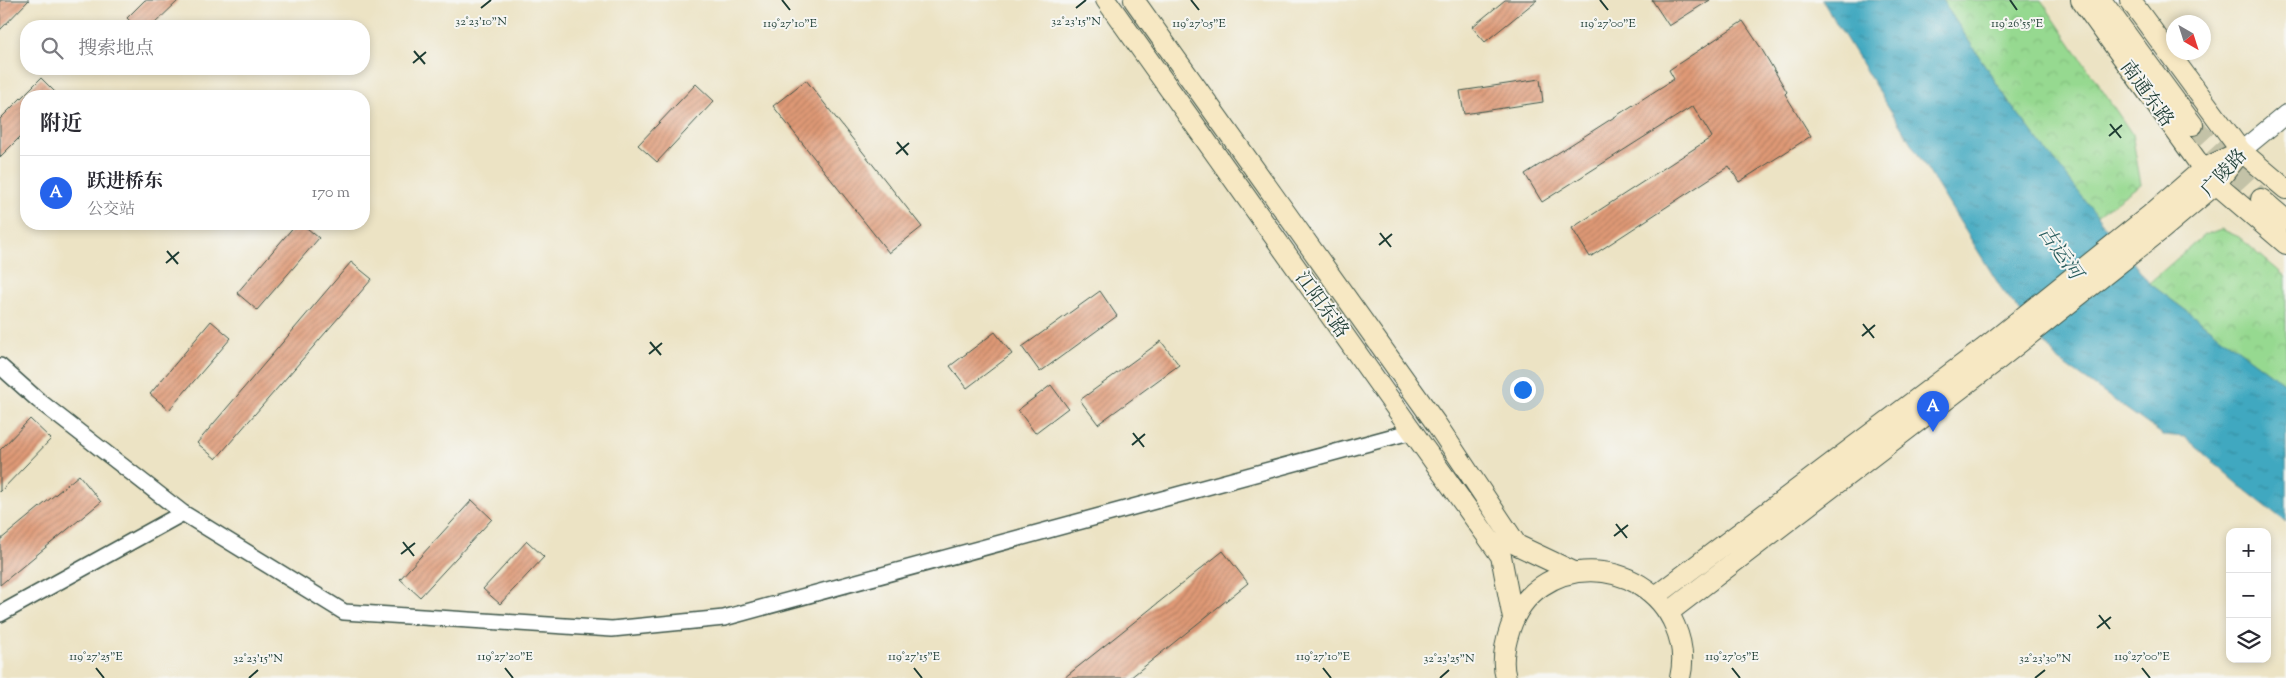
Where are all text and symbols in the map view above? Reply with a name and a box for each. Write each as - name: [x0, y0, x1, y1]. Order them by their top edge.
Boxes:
- text: 32°23'10"N: [455, 13, 507, 31]
- text: 32°23'15"N: [1051, 13, 1101, 31]
- text: 119°27'10"E: [763, 15, 818, 33]
- text: 119°27'05"E: [1172, 15, 1227, 33]
- text: 119°27'00"E: [1580, 15, 1636, 33]
- text: 119°26'55"E: [1991, 15, 2044, 33]
- north arrow: [2166, 15, 2211, 60]
- search box: [20, 20, 370, 75]
- icon: search: [38, 34, 66, 62]
- text: 搜索地点: [78, 36, 154, 63]
- street label: 南通东路: [2113, 56, 2179, 133]
- text: 附近: [40, 110, 82, 140]
- street label: 广陵路: [2196, 144, 2254, 204]
- text: 跃进桥东: [87, 169, 163, 196]
- text: A: [50, 182, 63, 205]
- text: 170 m: [312, 182, 350, 205]
- text: 公交站: [87, 199, 135, 222]
- water label: 古运河: [2030, 221, 2090, 289]
- street label: 江阳东路: [1288, 267, 1354, 344]
- your location: [1510, 377, 1536, 403]
- pin: A: [1917, 391, 1949, 432]
- map controls: [2226, 528, 2271, 663]
- button: +: [2226, 528, 2271, 573]
- button: −: [2226, 573, 2271, 618]
- button: layers: [2226, 618, 2271, 663]
- text: 119°27'25"E: [69, 648, 123, 666]
- text: 119°27'20"E: [477, 648, 533, 666]
- text: 119°27'15"E: [888, 648, 941, 666]
- text: 119°27'10"E: [1296, 648, 1351, 666]
- text: 119°27'05"E: [1705, 648, 1760, 666]
- text: 119°27'00"E: [2114, 648, 2170, 666]
- text: 32°23'15"N: [233, 650, 283, 668]
- text: 32°23'25"N: [1423, 650, 1475, 668]
- text: 32°23'30"N: [2019, 650, 2072, 668]

